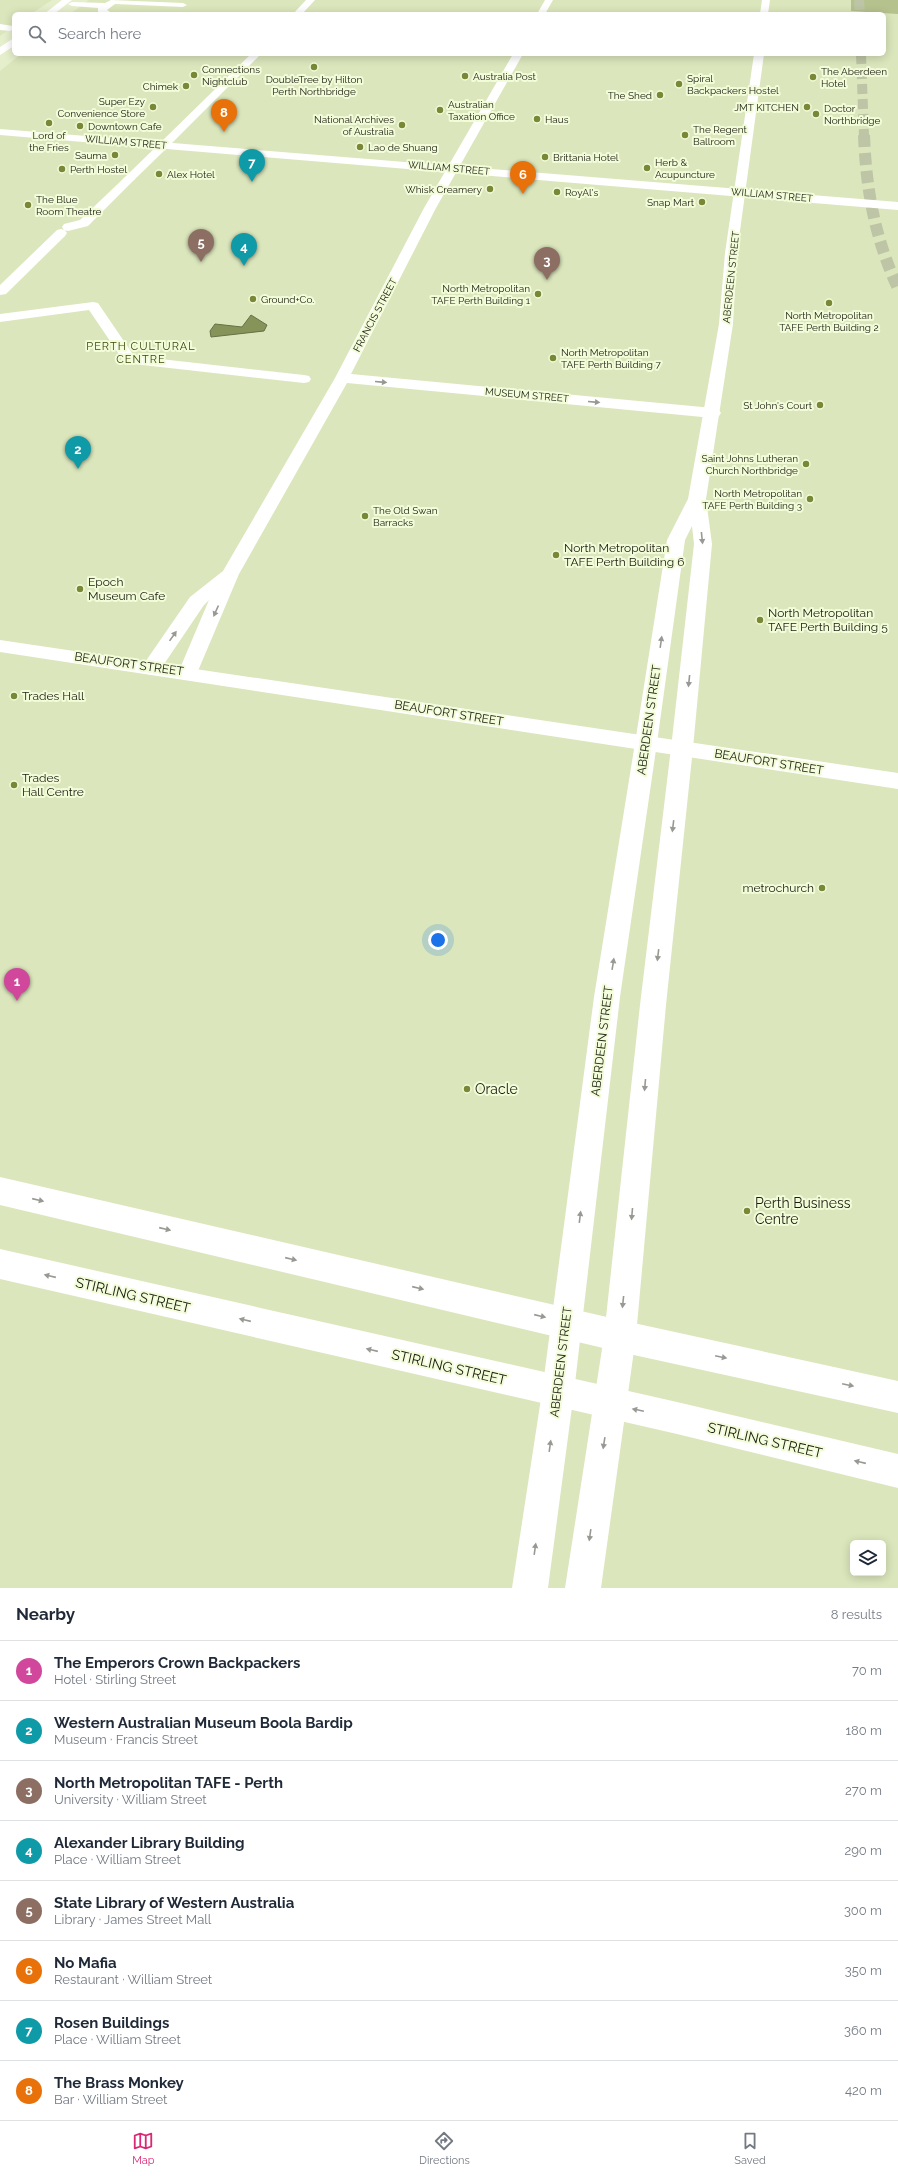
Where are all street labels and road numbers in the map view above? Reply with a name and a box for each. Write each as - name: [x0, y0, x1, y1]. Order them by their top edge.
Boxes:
- street label: WILLIAM STREET: [85, 133, 167, 151]
- street label: WILLIAM STREET: [408, 159, 490, 177]
- street label: WILLIAM STREET: [731, 186, 813, 204]
- street label: ABERDEEN STREET: [721, 230, 741, 324]
- street label: FRANCIS STREET: [351, 276, 399, 354]
- street label: MUSEUM STREET: [485, 386, 569, 404]
- street label: BEAUFORT STREET: [73, 649, 185, 679]
- street label: ABERDEEN STREET: [634, 663, 664, 776]
- street label: BEAUFORT STREET: [393, 697, 505, 729]
- street label: BEAUFORT STREET: [713, 746, 825, 778]
- street label: ABERDEEN STREET: [588, 984, 616, 1097]
- street label: STIRLING STREET: [74, 1274, 192, 1316]
- street label: ABERDEEN STREET: [547, 1305, 575, 1418]
- street label: STIRLING STREET: [390, 1346, 508, 1388]
- street label: STIRLING STREET: [706, 1419, 824, 1461]

